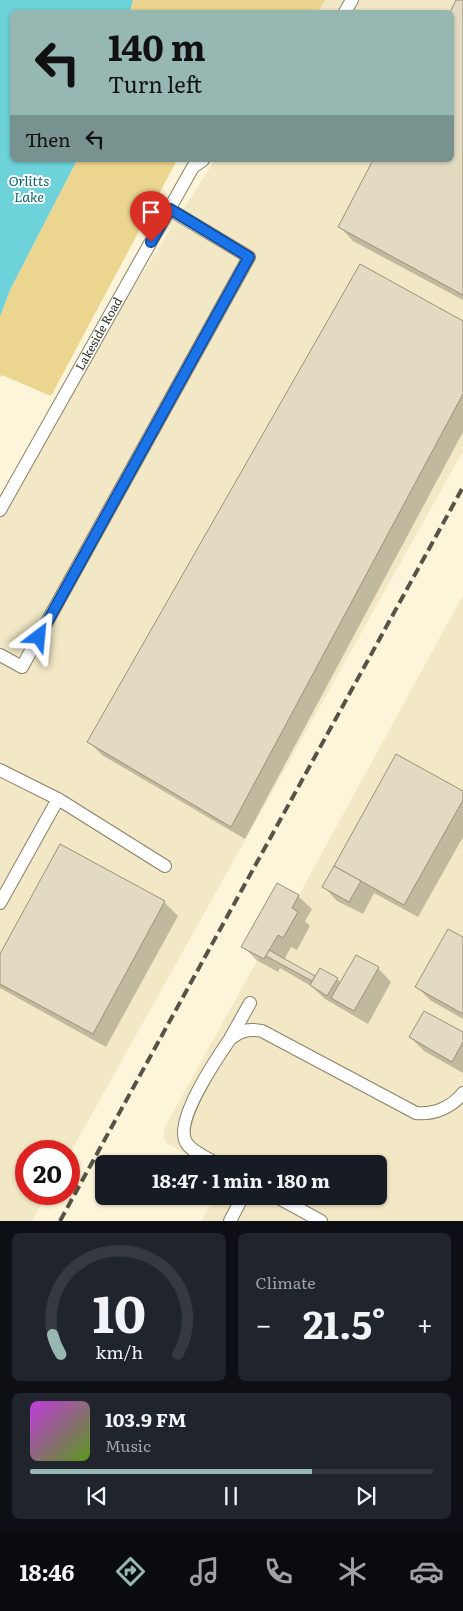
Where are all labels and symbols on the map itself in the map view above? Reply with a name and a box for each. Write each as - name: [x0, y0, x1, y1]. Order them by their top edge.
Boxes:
- water label: Orlitts Lake: [8, 170, 50, 206]
- pin: [130, 191, 172, 242]
- street label: Lakeside Road: [70, 293, 126, 374]
- position arrow: [12, 610, 64, 662]
- speed limit sign: 20: [15, 1140, 80, 1205]

